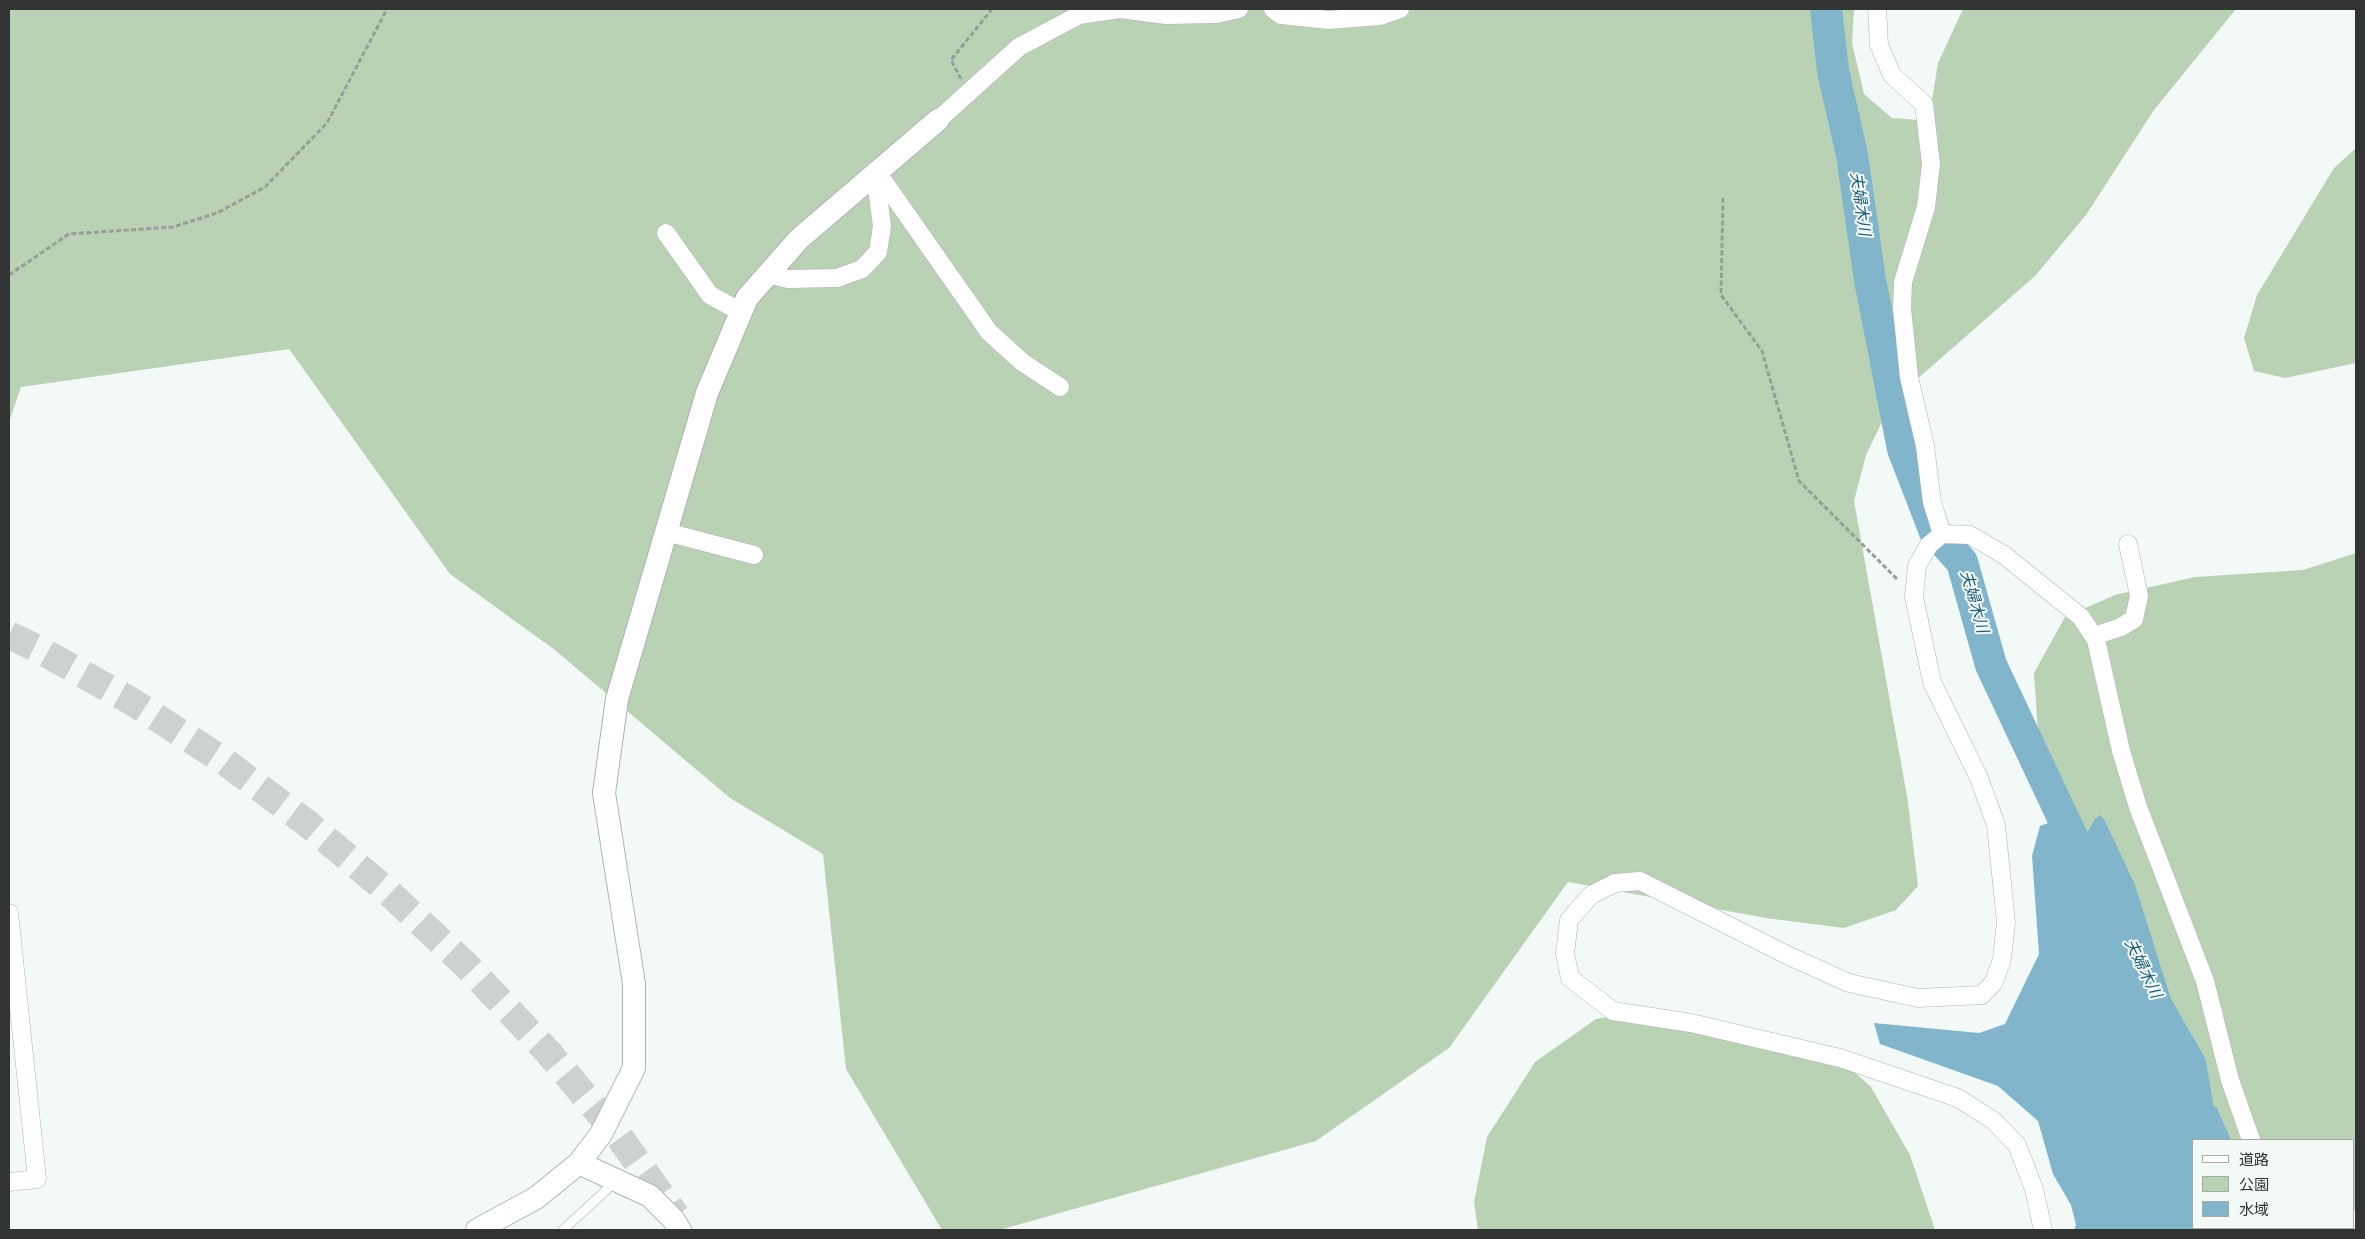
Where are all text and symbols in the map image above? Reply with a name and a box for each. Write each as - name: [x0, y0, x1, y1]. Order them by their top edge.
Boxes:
- water label: 夫婦木川: [1845, 171, 1873, 237]
- water label: 夫婦木川: [1955, 569, 1991, 635]
- water label: 夫婦木川: [2119, 936, 2165, 1002]
- legend: [2192, 1139, 2355, 1229]
- text: 道路: [2239, 1150, 2269, 1170]
- text: 公園: [2239, 1175, 2269, 1195]
- text: 水域: [2239, 1200, 2269, 1220]

